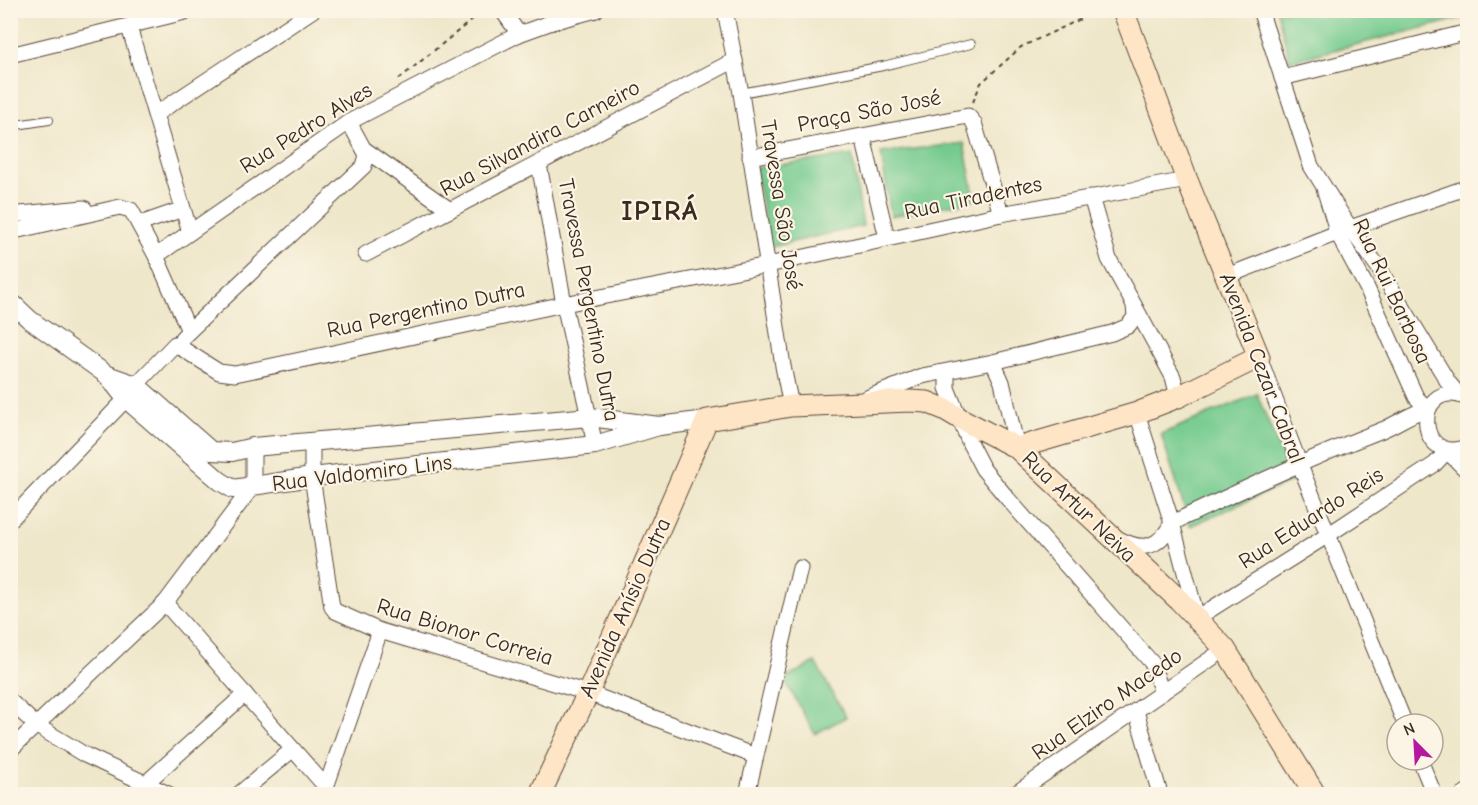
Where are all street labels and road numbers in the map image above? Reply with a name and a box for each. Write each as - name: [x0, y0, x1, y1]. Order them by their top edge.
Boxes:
- street label: Rua Silvandira Carneiro: [436, 74, 644, 202]
- street label: Rua Pedro Alves: [235, 77, 377, 179]
- street label: Praça São José: [795, 84, 943, 138]
- street label: Travessa São José: [755, 118, 807, 292]
- street label: Rua Tiradentes: [902, 171, 1044, 225]
- street label: Travessa Pergentino Dutra: [553, 176, 625, 424]
- street label: Rua Rui Barbosa: [1347, 214, 1437, 368]
- street label: Avenida Cezar Cabral: [1214, 269, 1310, 467]
- street label: Rua Pergentino Dutra: [325, 276, 527, 344]
- street label: Rua Artur Neiva: [1016, 446, 1142, 568]
- street label: Rua Valdomiro Lins: [271, 449, 453, 497]
- street label: Rua Eduardo Reis: [1234, 462, 1388, 574]
- street label: Avenida Anísio Dutra: [574, 514, 676, 702]
- street label: Rua Bionor Correia: [374, 593, 556, 671]
- street label: Rua Elziro Macedo: [1027, 642, 1187, 766]

